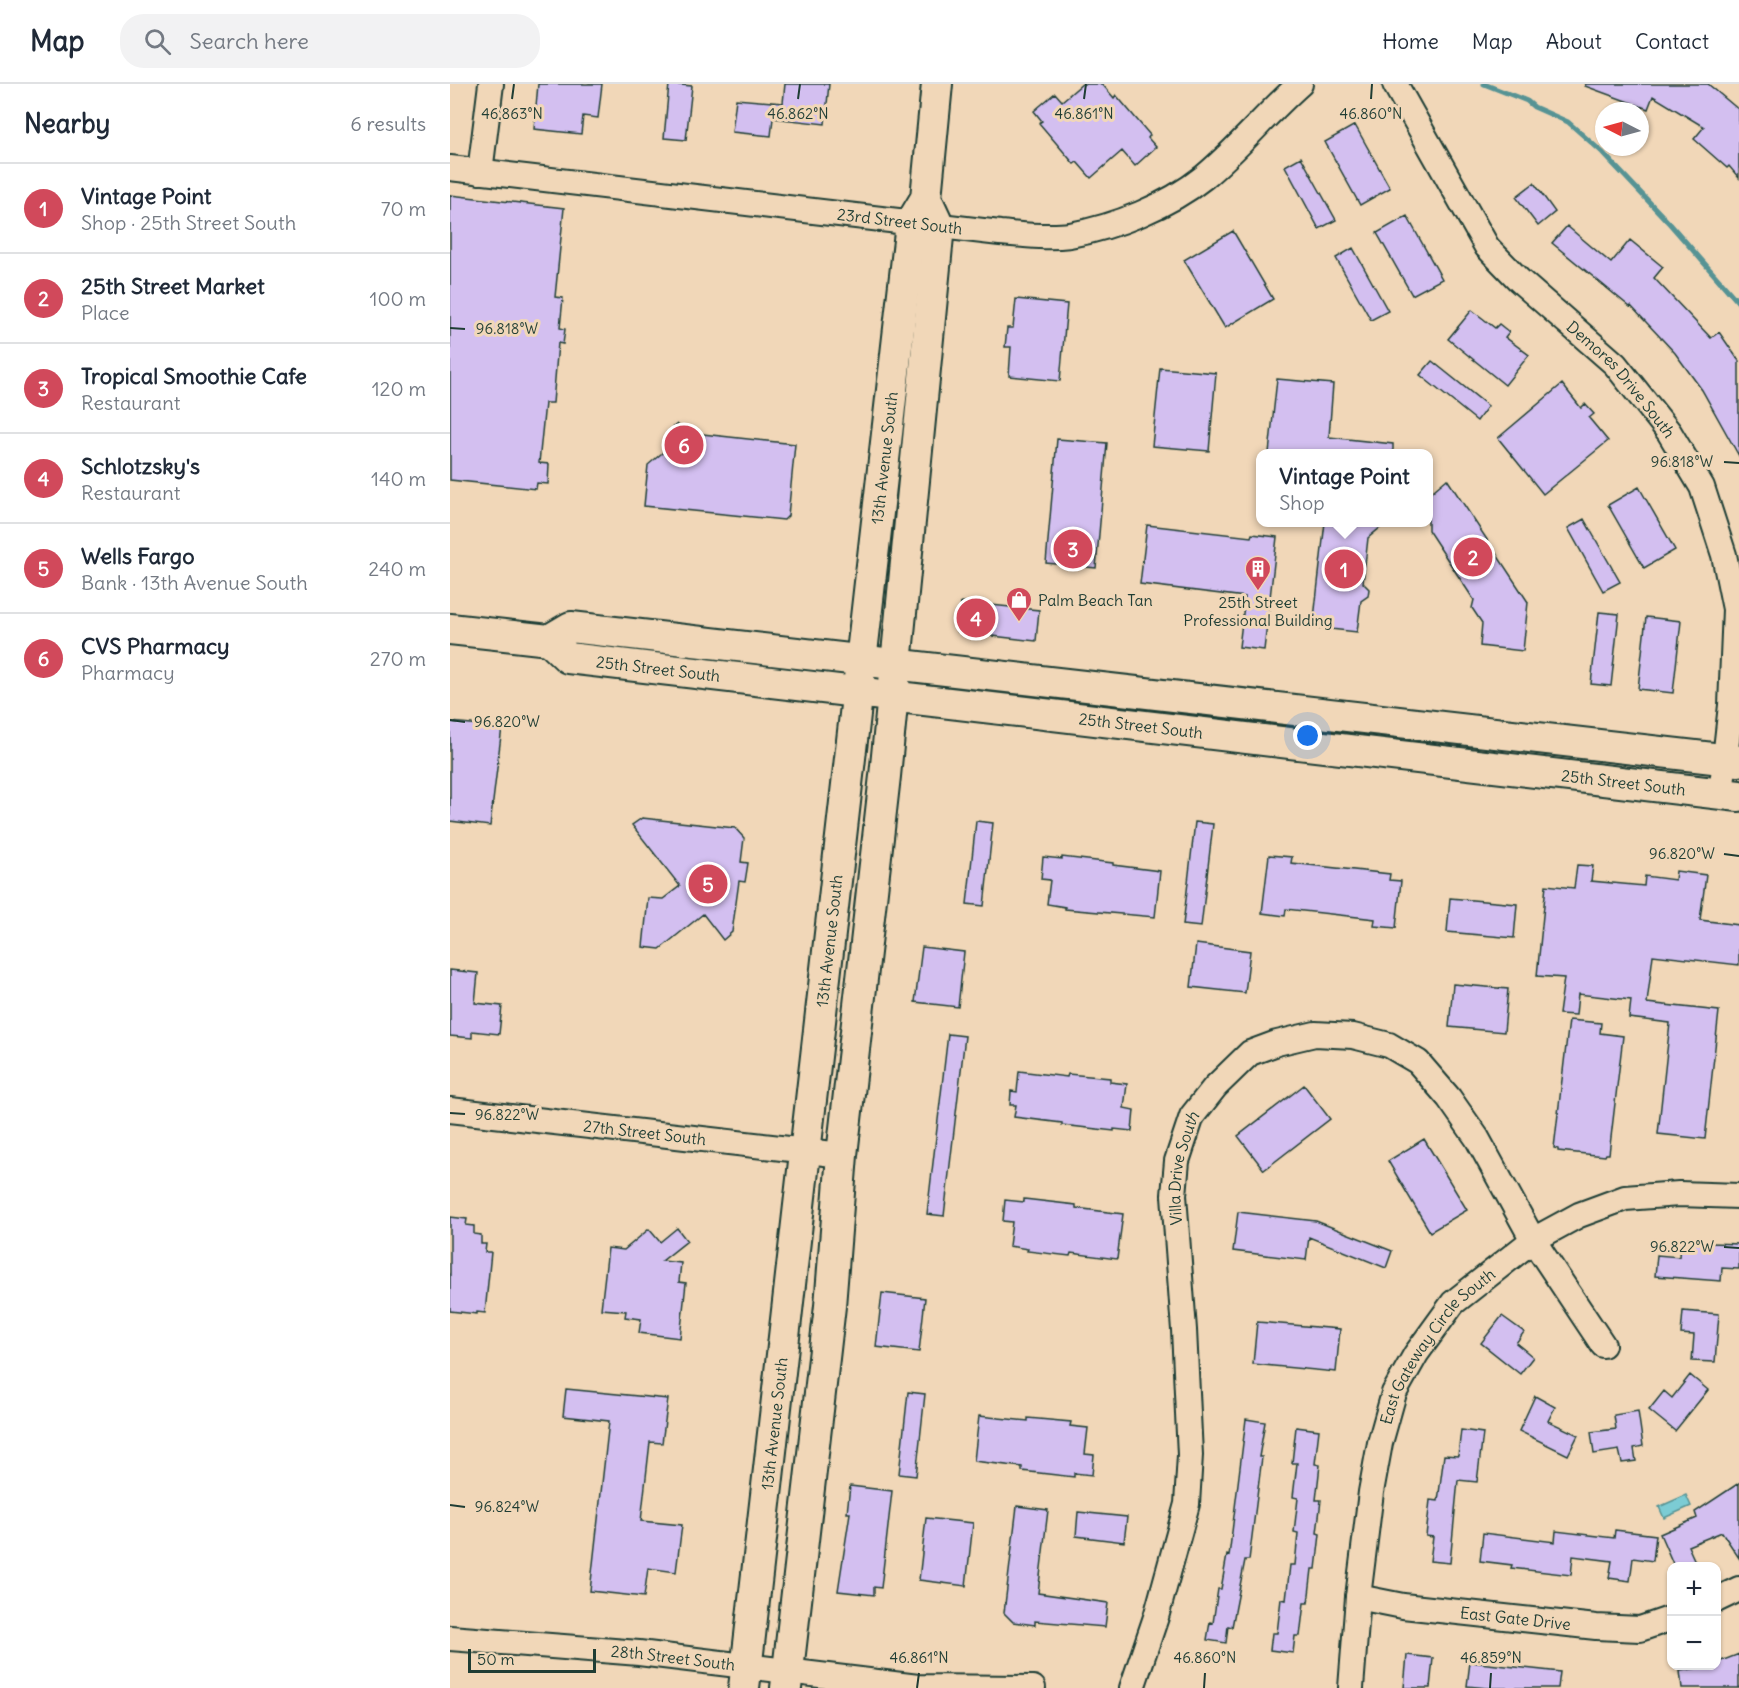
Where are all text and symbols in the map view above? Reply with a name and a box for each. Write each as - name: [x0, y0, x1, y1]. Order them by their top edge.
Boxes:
- search box: [120, 14, 540, 68]
- text: Map: [30, 23, 84, 59]
- icon: search: [141, 25, 174, 58]
- text: Search here: [189, 27, 309, 55]
- text: Home: [1382, 28, 1439, 55]
- text: Map: [1472, 28, 1513, 55]
- text: About: [1546, 28, 1602, 55]
- text: Contact: [1635, 28, 1709, 55]
- north arrow: [1595, 102, 1649, 156]
- text: 46.863°N: [481, 104, 543, 123]
- text: 46.862°N: [767, 104, 829, 123]
- text: 46.861°N: [1054, 104, 1114, 123]
- text: 46.860°N: [1340, 104, 1402, 123]
- text: Nearby: [24, 107, 110, 140]
- text: 6 results: [350, 111, 426, 136]
- text: Vintage Point: [81, 182, 211, 210]
- text: 1: [40, 196, 47, 221]
- text: 70 m: [381, 196, 426, 221]
- street label: 23rd Street South: [836, 204, 964, 238]
- text: Shop · 25th Street South: [81, 210, 296, 235]
- text: 25th Street Market: [81, 272, 265, 300]
- text: 2: [38, 286, 49, 311]
- text: 100 m: [369, 286, 426, 311]
- text: Place: [81, 300, 129, 325]
- street label: Demores Drive South: [1563, 316, 1680, 441]
- text: 96.818°W: [476, 319, 538, 338]
- text: Tropical Smoothie Cafe: [81, 362, 307, 390]
- text: 3: [38, 376, 49, 401]
- text: 120 m: [372, 376, 426, 401]
- text: Restaurant: [81, 390, 180, 415]
- street label: 13th Avenue South: [867, 391, 902, 525]
- pin: 6: [664, 422, 704, 468]
- popup: [1256, 449, 1433, 527]
- text: Schlotzsky's: [81, 452, 200, 480]
- text: 96.818°W: [1651, 452, 1713, 471]
- text: Vintage Point: [1279, 462, 1410, 490]
- text: 4: [38, 466, 49, 491]
- text: 140 m: [371, 466, 426, 491]
- text: Restaurant: [81, 480, 180, 505]
- text: Shop: [1279, 490, 1325, 515]
- pin: 3: [1054, 526, 1092, 572]
- pin: 2: [1454, 534, 1492, 580]
- text: Wells Fargo: [81, 542, 195, 570]
- pin: 1: [1324, 546, 1364, 592]
- building icon: 25th Street Professional Building: [1243, 554, 1273, 592]
- text: 5: [38, 556, 49, 581]
- text: 240 m: [368, 556, 426, 581]
- text: Bank · 13th Avenue South: [81, 570, 308, 595]
- shop icon: Palm Beach Tan: [1004, 585, 1034, 623]
- place label: Palm Beach Tan: [1038, 590, 1153, 610]
- place label: 25th Street Professional Building: [1183, 592, 1333, 630]
- pin: 4: [956, 596, 996, 640]
- text: CVS Pharmacy: [81, 632, 230, 660]
- text: 6: [38, 646, 49, 671]
- text: 270 m: [370, 646, 426, 671]
- street label: 25th Street South: [595, 651, 721, 686]
- text: Pharmacy: [81, 660, 175, 685]
- street label: 25th Street South: [1078, 708, 1204, 743]
- text: 96.820°W: [474, 712, 540, 731]
- your location: [1293, 721, 1322, 750]
- street label: 25th Street South: [1560, 765, 1687, 800]
- text: 96.820°W: [1649, 844, 1715, 863]
- pin: 5: [688, 862, 728, 906]
- street label: 13th Avenue South: [812, 873, 847, 1008]
- text: 96.822°W: [475, 1105, 539, 1124]
- street label: Villa Drive South: [1164, 1106, 1203, 1226]
- street label: 27th Street South: [582, 1115, 707, 1149]
- text: 96.822°W: [1650, 1237, 1714, 1256]
- street label: East Gateway Circle South: [1376, 1264, 1499, 1427]
- street label: 13th Avenue South: [757, 1356, 792, 1491]
- text: 96.824°W: [475, 1497, 540, 1516]
- map controls: [1667, 1562, 1721, 1670]
- button: +: [1667, 1562, 1721, 1616]
- street label: East Gate Drive: [1459, 1602, 1572, 1634]
- button: −: [1667, 1616, 1721, 1670]
- street label: 28th Street South: [610, 1641, 736, 1675]
- scale bar: [468, 1646, 596, 1674]
- text: 46.861°N: [889, 1648, 949, 1667]
- text: 46.860°N: [1174, 1648, 1236, 1667]
- text: 46.859°N: [1460, 1648, 1522, 1667]
- text: 50 m: [477, 1649, 515, 1669]

